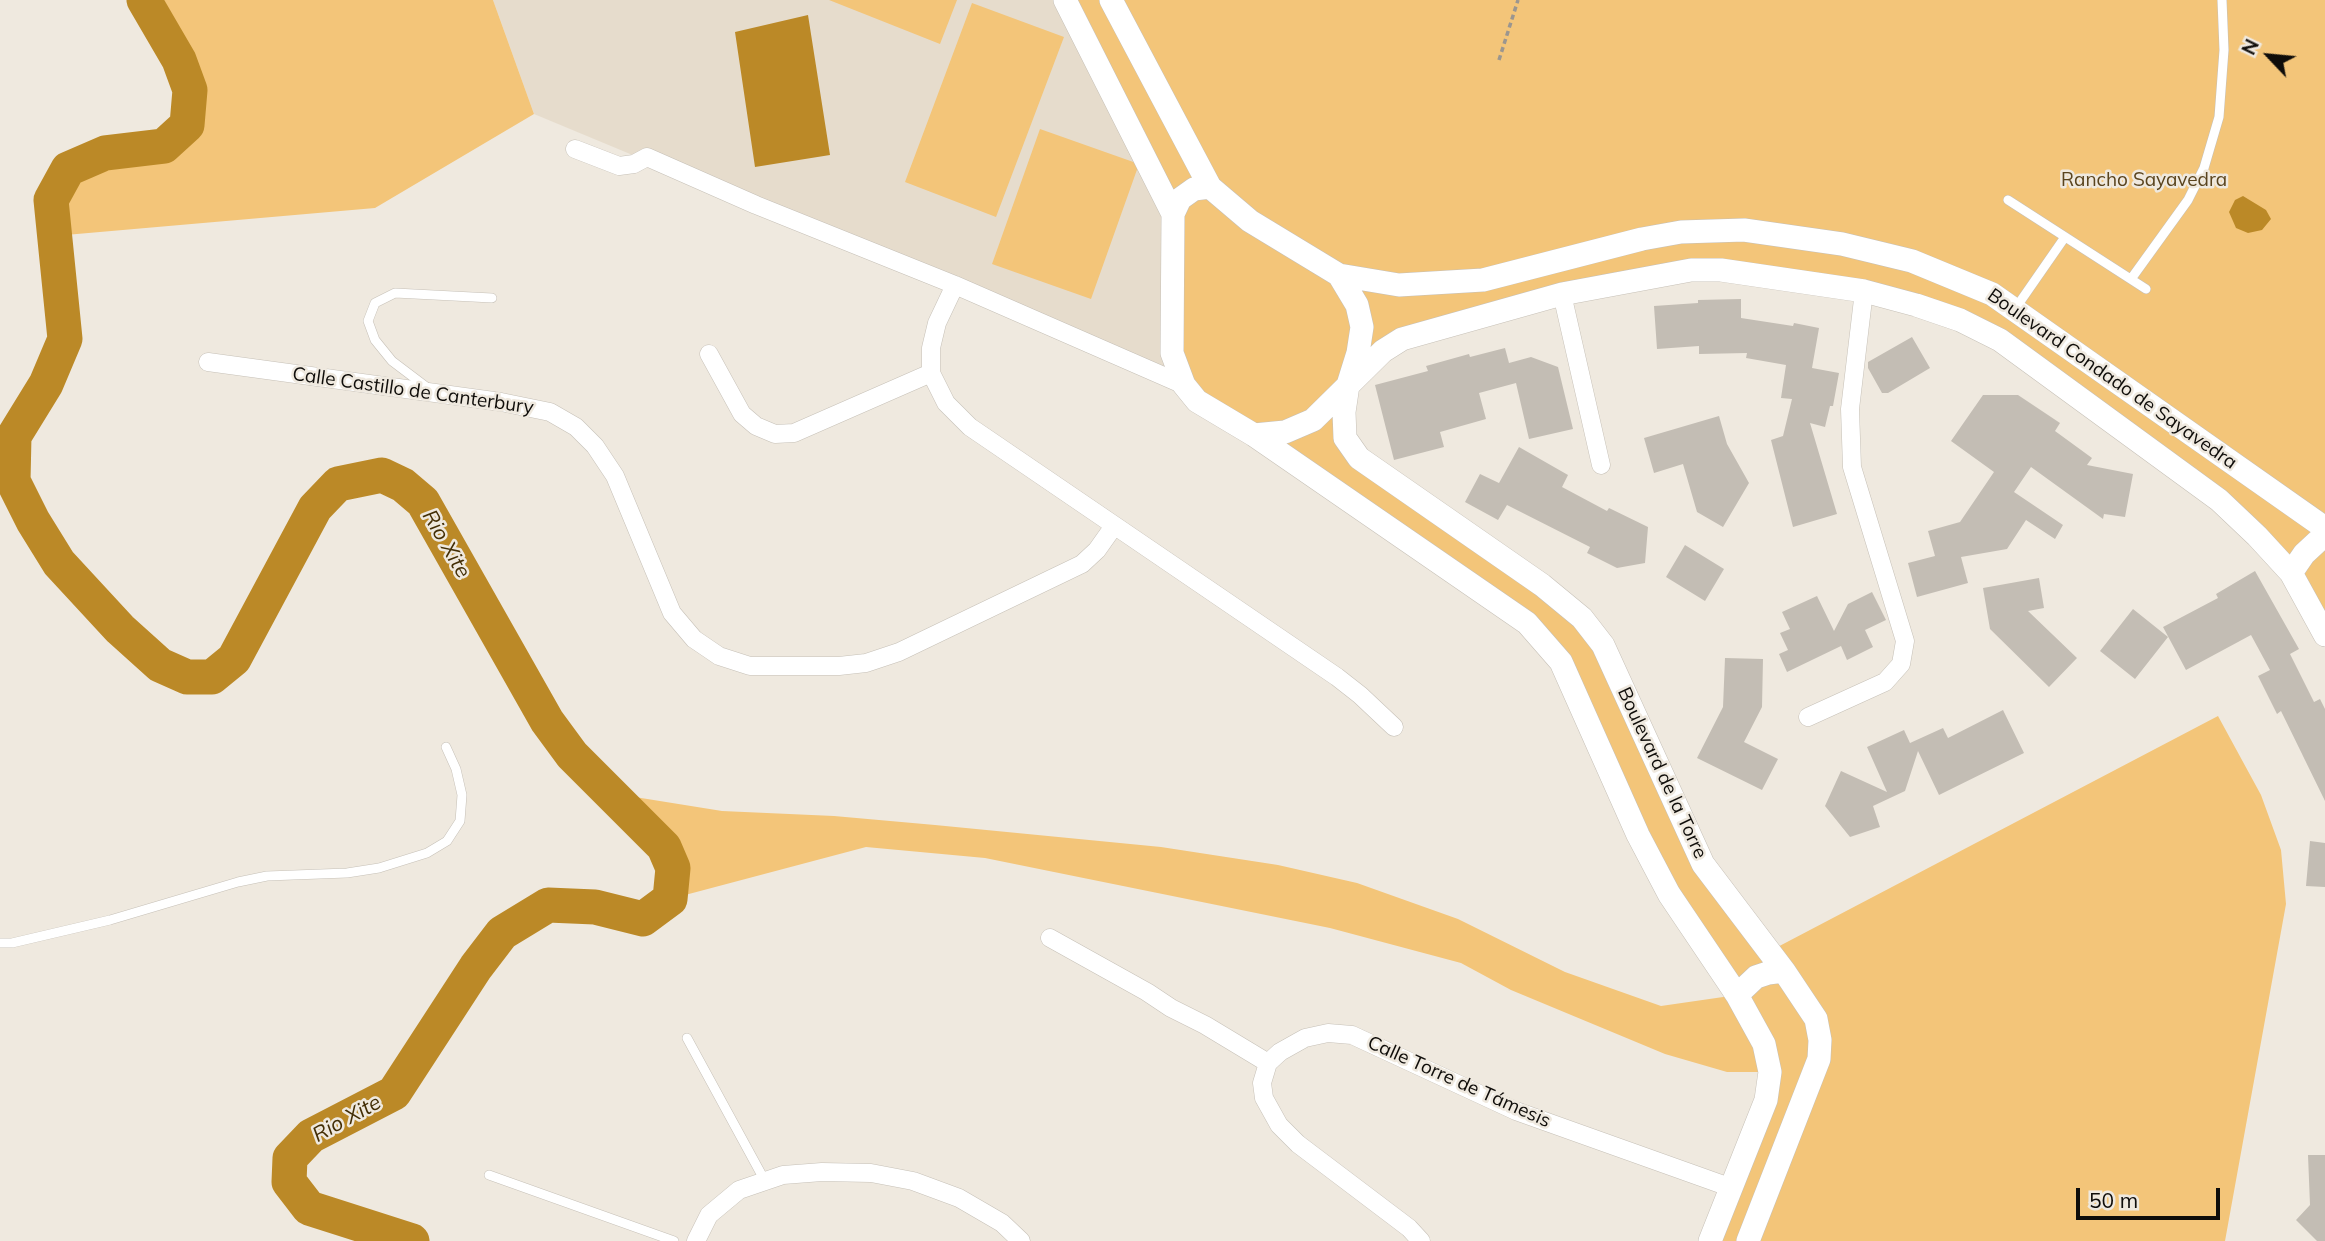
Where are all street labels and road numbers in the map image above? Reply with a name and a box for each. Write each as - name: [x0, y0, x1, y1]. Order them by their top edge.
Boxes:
- street label: Boulevard Condado de Sayavedra: [1983, 284, 2241, 474]
- street label: Calle Castillo de Canterbury: [291, 363, 535, 419]
- street label: Boulevard de la Torre: [1612, 684, 1712, 862]
- street label: Calle Torre de Támesis: [1364, 1031, 1554, 1133]

